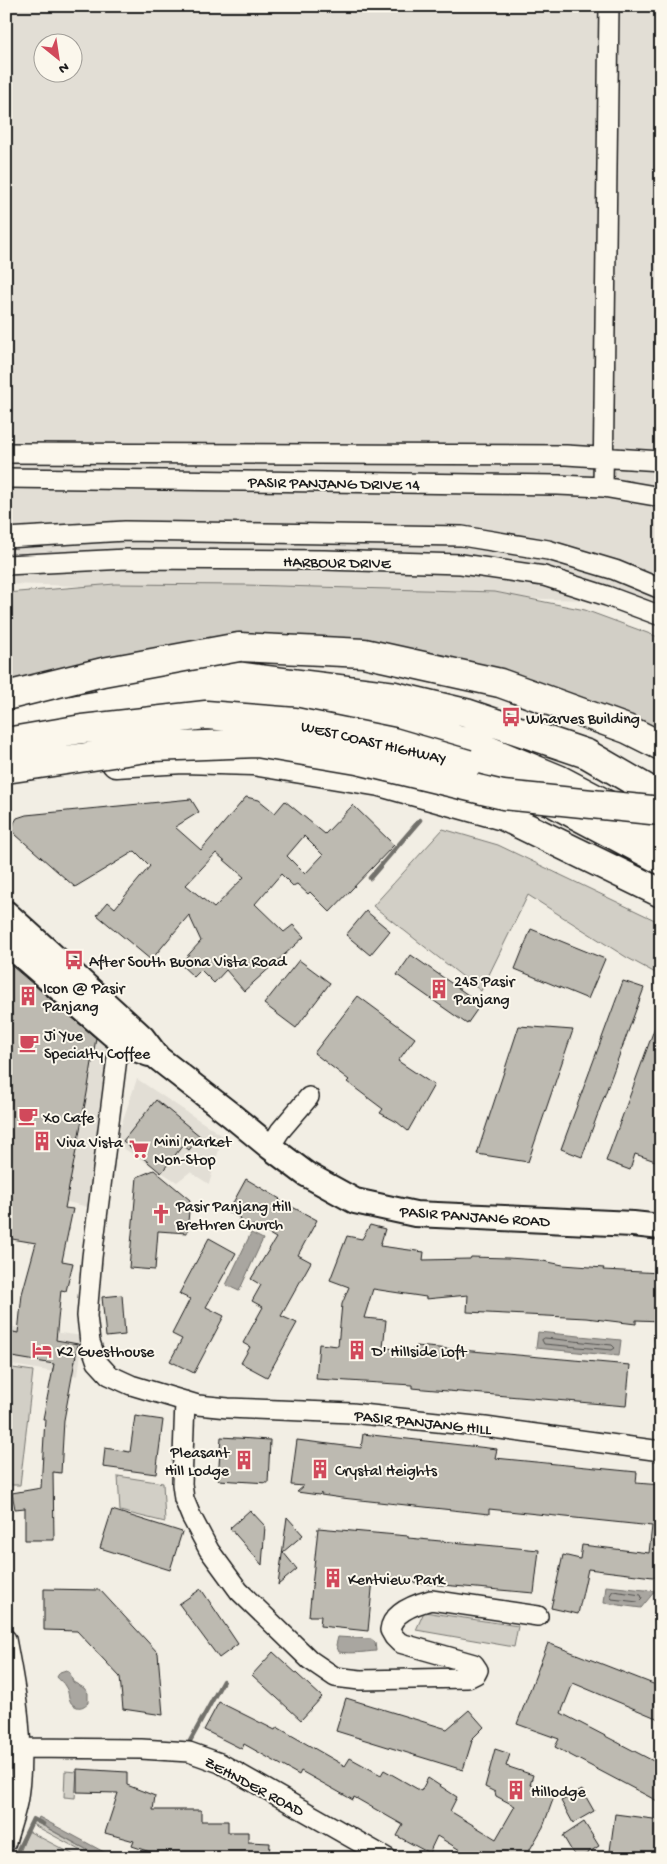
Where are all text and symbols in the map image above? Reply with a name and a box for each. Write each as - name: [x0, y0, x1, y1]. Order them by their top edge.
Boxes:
- north arrow: [32, 32, 82, 82]
- text: N: [55, 57, 71, 77]
- street label: PASIR PANJANG DRIVE 14: [247, 474, 421, 497]
- street label: HARBOUR DRIVE: [283, 554, 392, 575]
- bus stop icon: Wharves Building: [500, 706, 522, 728]
- place label: Wharves Building: [526, 711, 640, 730]
- street label: WEST COAST HIGHWAY: [299, 718, 448, 770]
- bus stop icon: After South Buona Vista Road: [63, 949, 85, 971]
- place label: After South Buona Vista Road: [89, 954, 288, 973]
- place label: 245 Pasir Panjang: [453, 974, 516, 1011]
- building icon: 245 Pasir Panjang: [428, 978, 450, 1000]
- place label: Icon @ Pasir Panjang: [42, 981, 126, 1018]
- building icon: Icon @ Pasir Panjang: [17, 985, 39, 1007]
- place label: Ji Yue Specialty Coffee: [44, 1028, 151, 1065]
- cafe icon: Ji Yue Specialty Coffee: [18, 1032, 40, 1054]
- cafe icon: Xo Cafe: [17, 1105, 39, 1127]
- place label: Xo Cafe: [42, 1110, 95, 1129]
- building icon: Viva Vista: [31, 1130, 53, 1152]
- place label: Mini Market Non-Stop: [154, 1134, 232, 1171]
- place label: Viva Vista: [56, 1135, 124, 1154]
- supermarket icon: Mini Market Non-Stop: [128, 1138, 150, 1160]
- place label: Pasir Panjang Hill Brethren Church: [175, 1199, 292, 1236]
- church icon: Pasir Panjang Hill Brethren Church: [150, 1203, 172, 1225]
- street label: PASIR PANJANG ROAD: [398, 1204, 551, 1233]
- hotel icon: K2 Guesthouse: [31, 1339, 53, 1361]
- building icon: D' Hillside Loft: [346, 1339, 368, 1361]
- place label: K2 Guesthouse: [57, 1344, 155, 1363]
- place label: D' Hillside Loft: [371, 1344, 468, 1363]
- street label: PASIR PANJANG HILL: [352, 1408, 493, 1441]
- place label: Pleasant Hill Lodge: [165, 1445, 230, 1482]
- building icon: Pleasant Hill Lodge: [233, 1449, 255, 1471]
- building icon: Crystal Heights: [309, 1458, 331, 1480]
- place label: Crystal Heights: [335, 1463, 438, 1482]
- building icon: Kentview Park: [322, 1567, 344, 1589]
- place label: Kentview Park: [348, 1572, 447, 1591]
- street label: ZEHNDER ROAD: [200, 1754, 307, 1823]
- building icon: Hillodge: [505, 1779, 527, 1801]
- place label: Hillodge: [531, 1784, 586, 1803]

